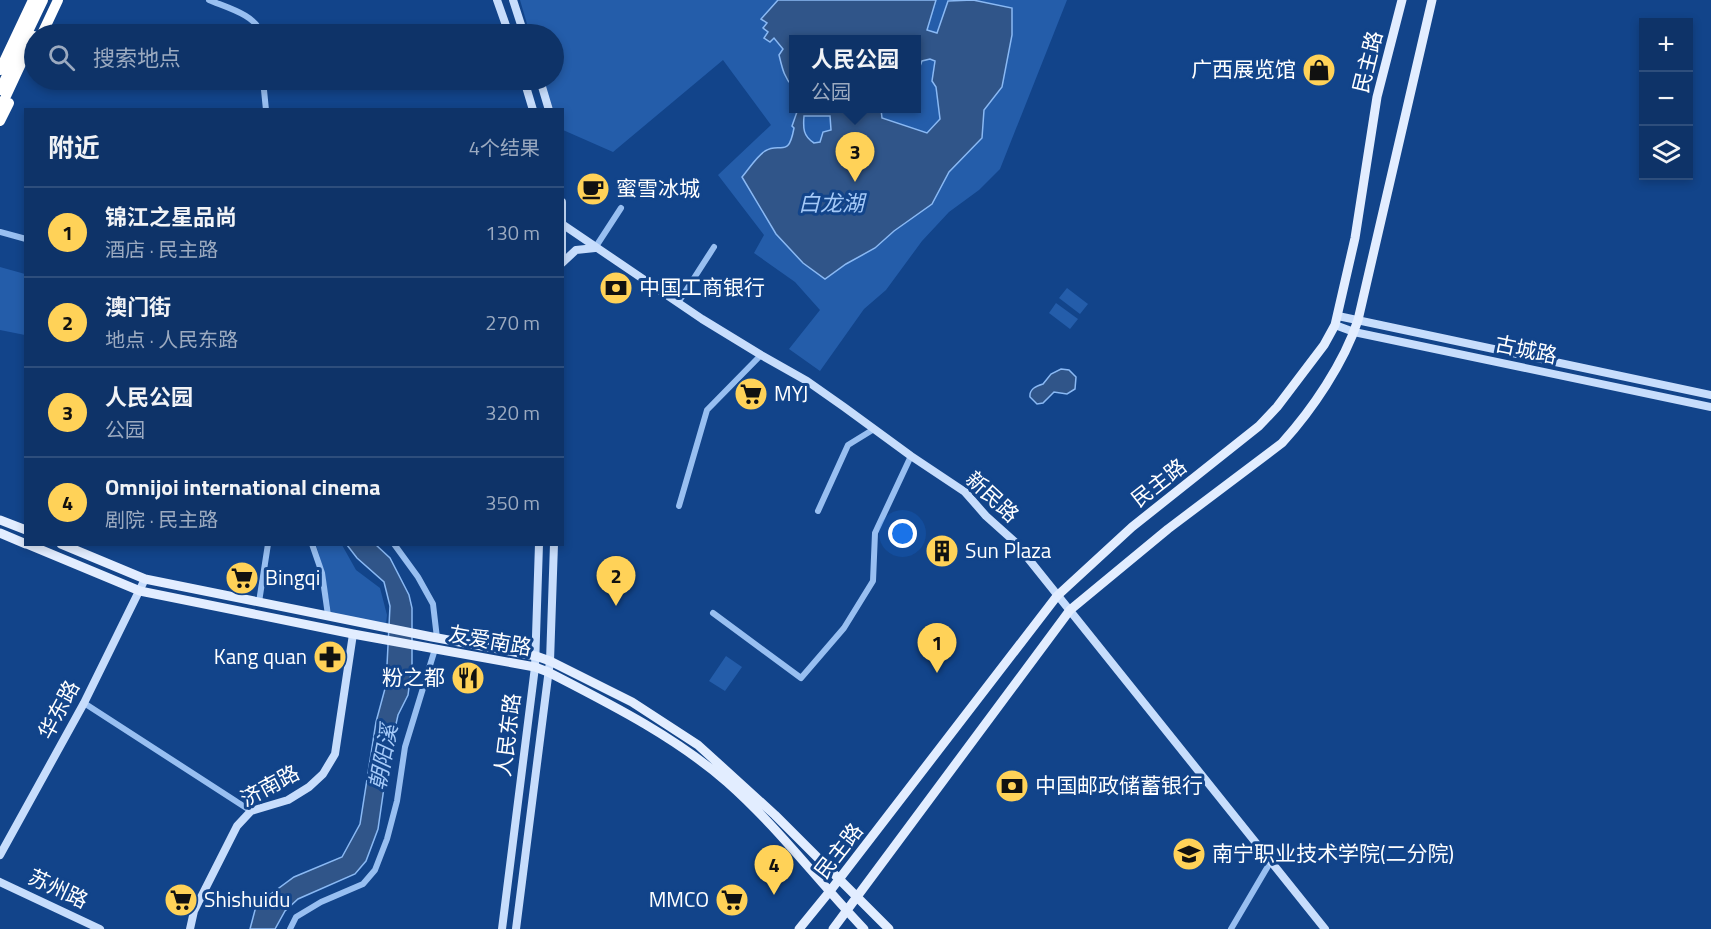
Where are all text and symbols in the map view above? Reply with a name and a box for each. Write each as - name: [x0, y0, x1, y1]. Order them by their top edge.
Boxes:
- map controls: [1639, 18, 1693, 180]
- button: +: [1639, 18, 1693, 72]
- search box: [24, 24, 564, 90]
- street label: 民主路: [1344, 27, 1390, 96]
- popup: [789, 35, 921, 113]
- icon: search: [45, 41, 78, 74]
- text: 搜索地点: [93, 41, 181, 75]
- text: 人民公园: [811, 42, 899, 76]
- shop icon: 广西展览馆: [1301, 52, 1337, 88]
- place label: 广西展览馆: [1191, 53, 1296, 85]
- button: −: [1639, 72, 1693, 126]
- text: 公园: [811, 76, 851, 107]
- button: layers: [1639, 126, 1693, 180]
- text: 附近: [48, 128, 100, 167]
- text: 4个结果: [469, 132, 540, 163]
- pin: 3: [836, 132, 874, 182]
- cafe icon: 蜜雪冰城: [575, 171, 611, 207]
- place label: 蜜雪冰城: [616, 172, 700, 204]
- water label: 白龙湖: [798, 186, 867, 220]
- text: 锦江之星品尚: [105, 200, 237, 234]
- text: 1: [62, 217, 73, 248]
- text: 130 m: [485, 217, 540, 248]
- text: 酒店 · 民主路: [105, 234, 218, 265]
- bank icon: 中国工商银行: [598, 270, 634, 306]
- place label: 中国工商银行: [639, 271, 765, 303]
- text: 澳门街: [105, 290, 171, 324]
- text: 2: [62, 307, 73, 338]
- text: 270 m: [485, 307, 540, 338]
- text: 地点 · 人民东路: [105, 324, 238, 355]
- street label: 古城路: [1492, 327, 1560, 371]
- supermarket icon: MYJ: [733, 376, 769, 412]
- place label: MYJ: [774, 377, 808, 409]
- text: 人民公园: [105, 380, 193, 414]
- text: 3: [62, 397, 73, 428]
- text: 320 m: [485, 397, 540, 428]
- text: 公园: [105, 414, 145, 445]
- street label: 民主路: [1124, 450, 1193, 514]
- street label: 新民路: [959, 463, 1027, 529]
- text: Omnijoi international cinema: [105, 470, 380, 504]
- text: 4: [62, 487, 73, 518]
- text: 350 m: [485, 487, 540, 518]
- text: 剧院 · 民主路: [105, 504, 218, 535]
- your location: [888, 519, 917, 548]
- building icon: Sun Plaza: [924, 533, 960, 569]
- place label: Sun Plaza: [965, 534, 1052, 566]
- pin: 2: [596, 556, 636, 606]
- supermarket icon: Bingqi: [224, 560, 260, 596]
- place label: Bingqi: [265, 561, 320, 593]
- street label: 友爱南路: [446, 617, 534, 663]
- pin: 1: [918, 624, 956, 673]
- pharmacy icon: Kang quan: [312, 639, 348, 675]
- place label: Kang quan: [214, 640, 307, 672]
- restaurant icon: 粉之都: [450, 660, 486, 696]
- place label: 粉之都: [382, 661, 445, 693]
- street label: 华东路: [29, 674, 87, 745]
- street label: 人民东路: [486, 691, 528, 779]
- water label: 朝阳溪: [360, 719, 406, 793]
- street label: 济南路: [234, 756, 305, 814]
- bank icon: 中国邮政储蓄银行: [994, 768, 1030, 804]
- place label: 中国邮政储蓄银行: [1035, 769, 1203, 801]
- street label: 民主路: [806, 816, 870, 885]
- school or university icon: 南宁职业技术学院(二分院): [1171, 836, 1207, 872]
- place label: 南宁职业技术学院(二分院): [1212, 837, 1454, 869]
- pin: 4: [754, 846, 794, 895]
- street label: 苏州路: [23, 860, 94, 916]
- supermarket icon: Shishuidu: [163, 882, 199, 918]
- supermarket icon: MMCO: [714, 882, 750, 918]
- place label: Shishuidu: [204, 883, 290, 915]
- place label: MMCO: [649, 883, 709, 915]

